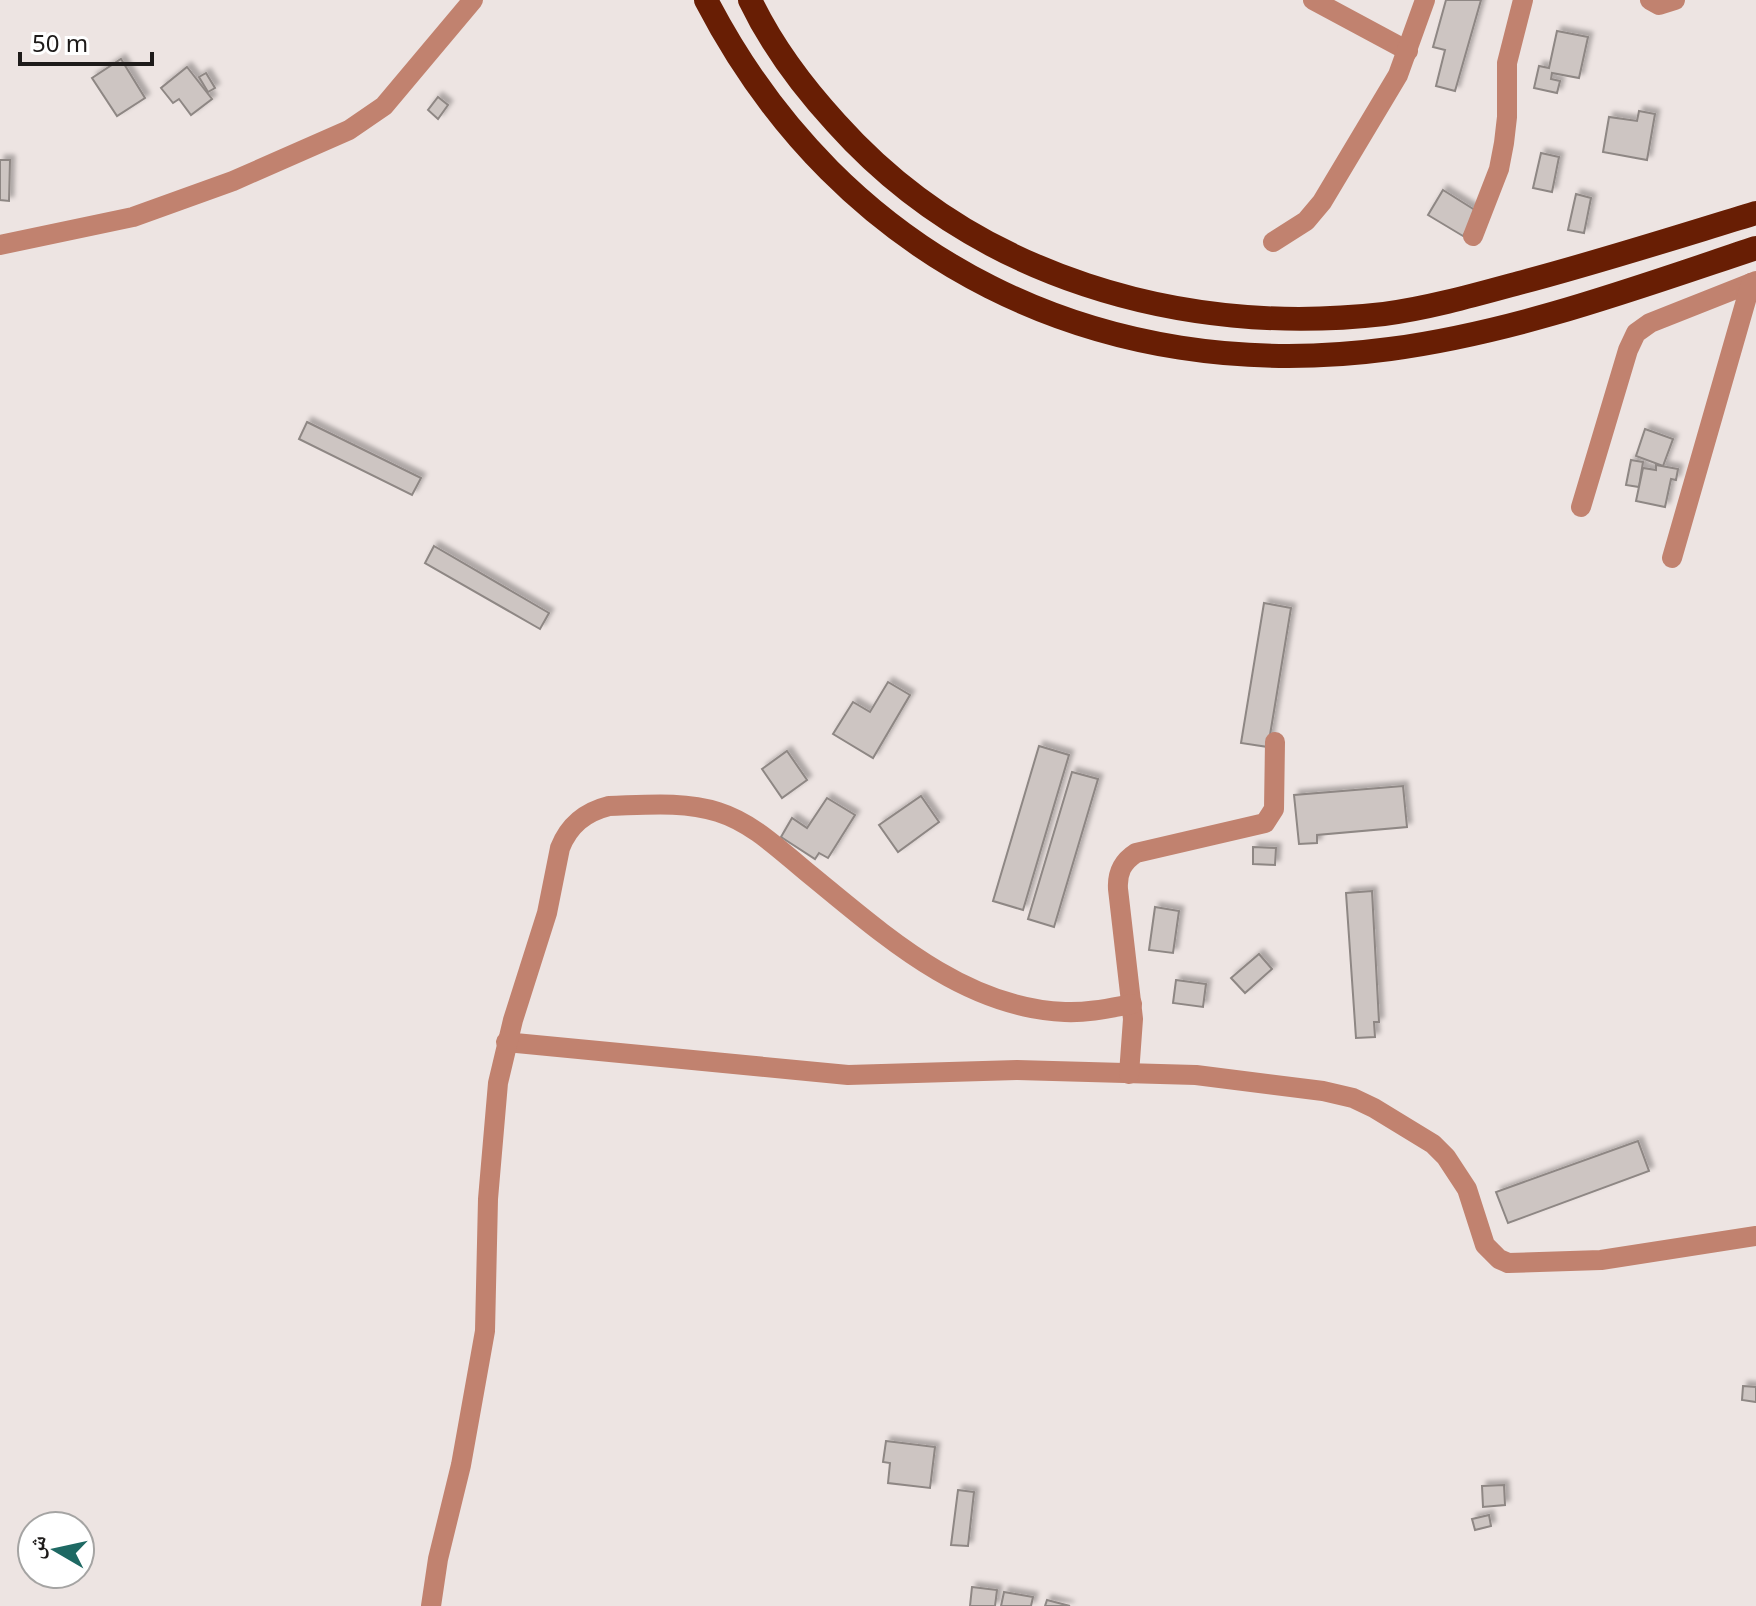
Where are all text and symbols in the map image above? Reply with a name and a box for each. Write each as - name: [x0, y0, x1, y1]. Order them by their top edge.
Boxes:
- scale bar: [20, 16, 152, 66]
- text: 50 m: [32, 26, 88, 59]
- north arrow: [16, 1510, 96, 1590]
- text: ش: [19, 1533, 52, 1561]

